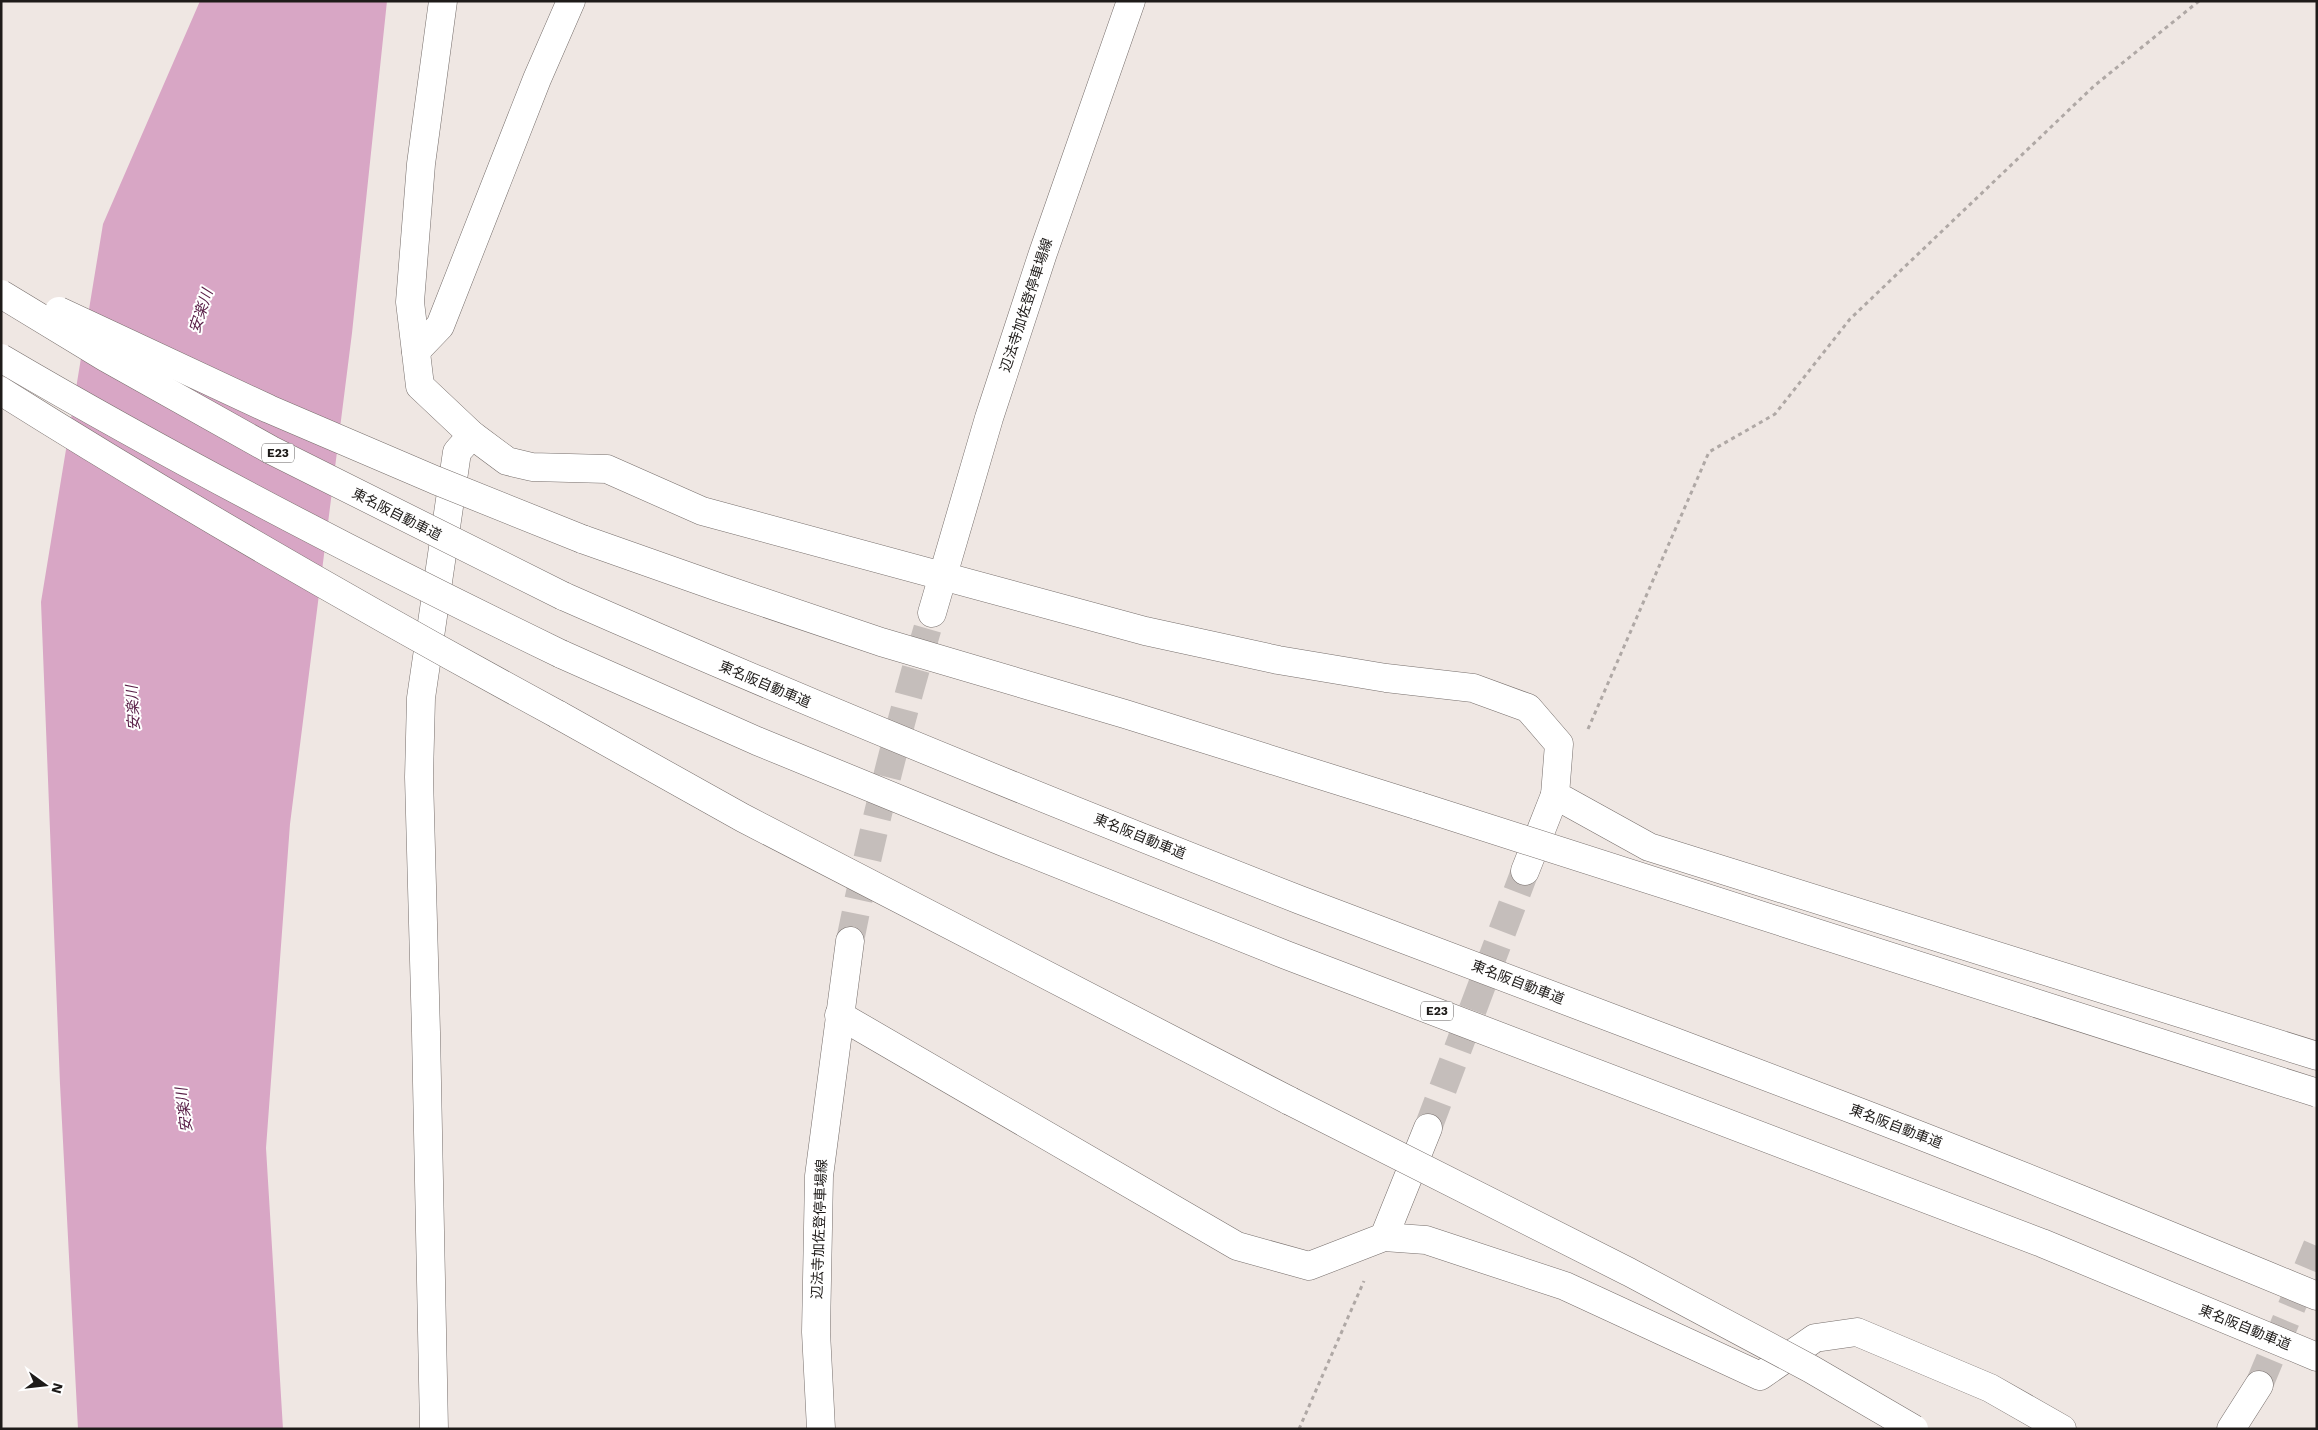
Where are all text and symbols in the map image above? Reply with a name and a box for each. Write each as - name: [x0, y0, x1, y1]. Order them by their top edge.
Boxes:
- street label: 辺法寺加佐登停車場線: [997, 236, 1055, 374]
- water label: 安楽川: [185, 285, 217, 335]
- road number: E23: [262, 443, 294, 462]
- street label: 東名阪自動車道: [350, 485, 444, 543]
- street label: 東名阪自動車道: [717, 657, 813, 711]
- water label: 安楽川: [123, 683, 143, 731]
- street label: 東名阪自動車道: [1092, 810, 1188, 862]
- street label: 東名阪自動車道: [1469, 957, 1567, 1007]
- road number: E23: [1421, 1001, 1453, 1020]
- water label: 安楽川: [172, 1085, 196, 1133]
- street label: 東名阪自動車道: [1847, 1101, 1945, 1151]
- street label: 辺法寺加佐登停車場線: [809, 1159, 829, 1299]
- street label: 東名阪自動車道: [2197, 1301, 2293, 1353]
- north arrow: [20, 1360, 70, 1410]
- text: N: [48, 1381, 67, 1395]

